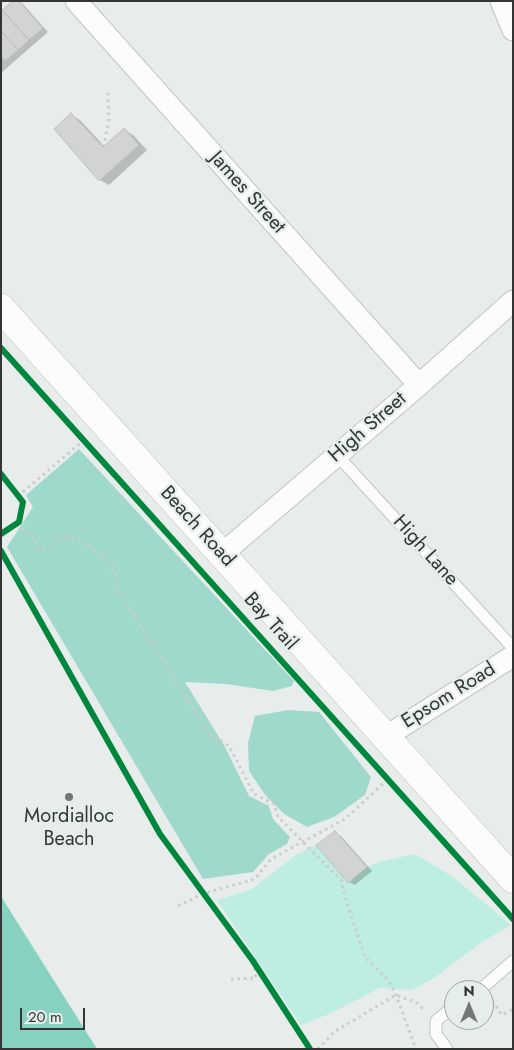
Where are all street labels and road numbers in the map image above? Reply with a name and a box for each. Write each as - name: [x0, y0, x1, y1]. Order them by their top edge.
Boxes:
- street label: James Street: [204, 147, 290, 239]
- street label: High Street: [324, 388, 412, 468]
- street label: Beach Road: [155, 482, 239, 572]
- street label: High Lane: [387, 511, 463, 591]
- street label: Bay Trail: [238, 588, 302, 656]
- street label: Epsom Road: [398, 658, 500, 734]

